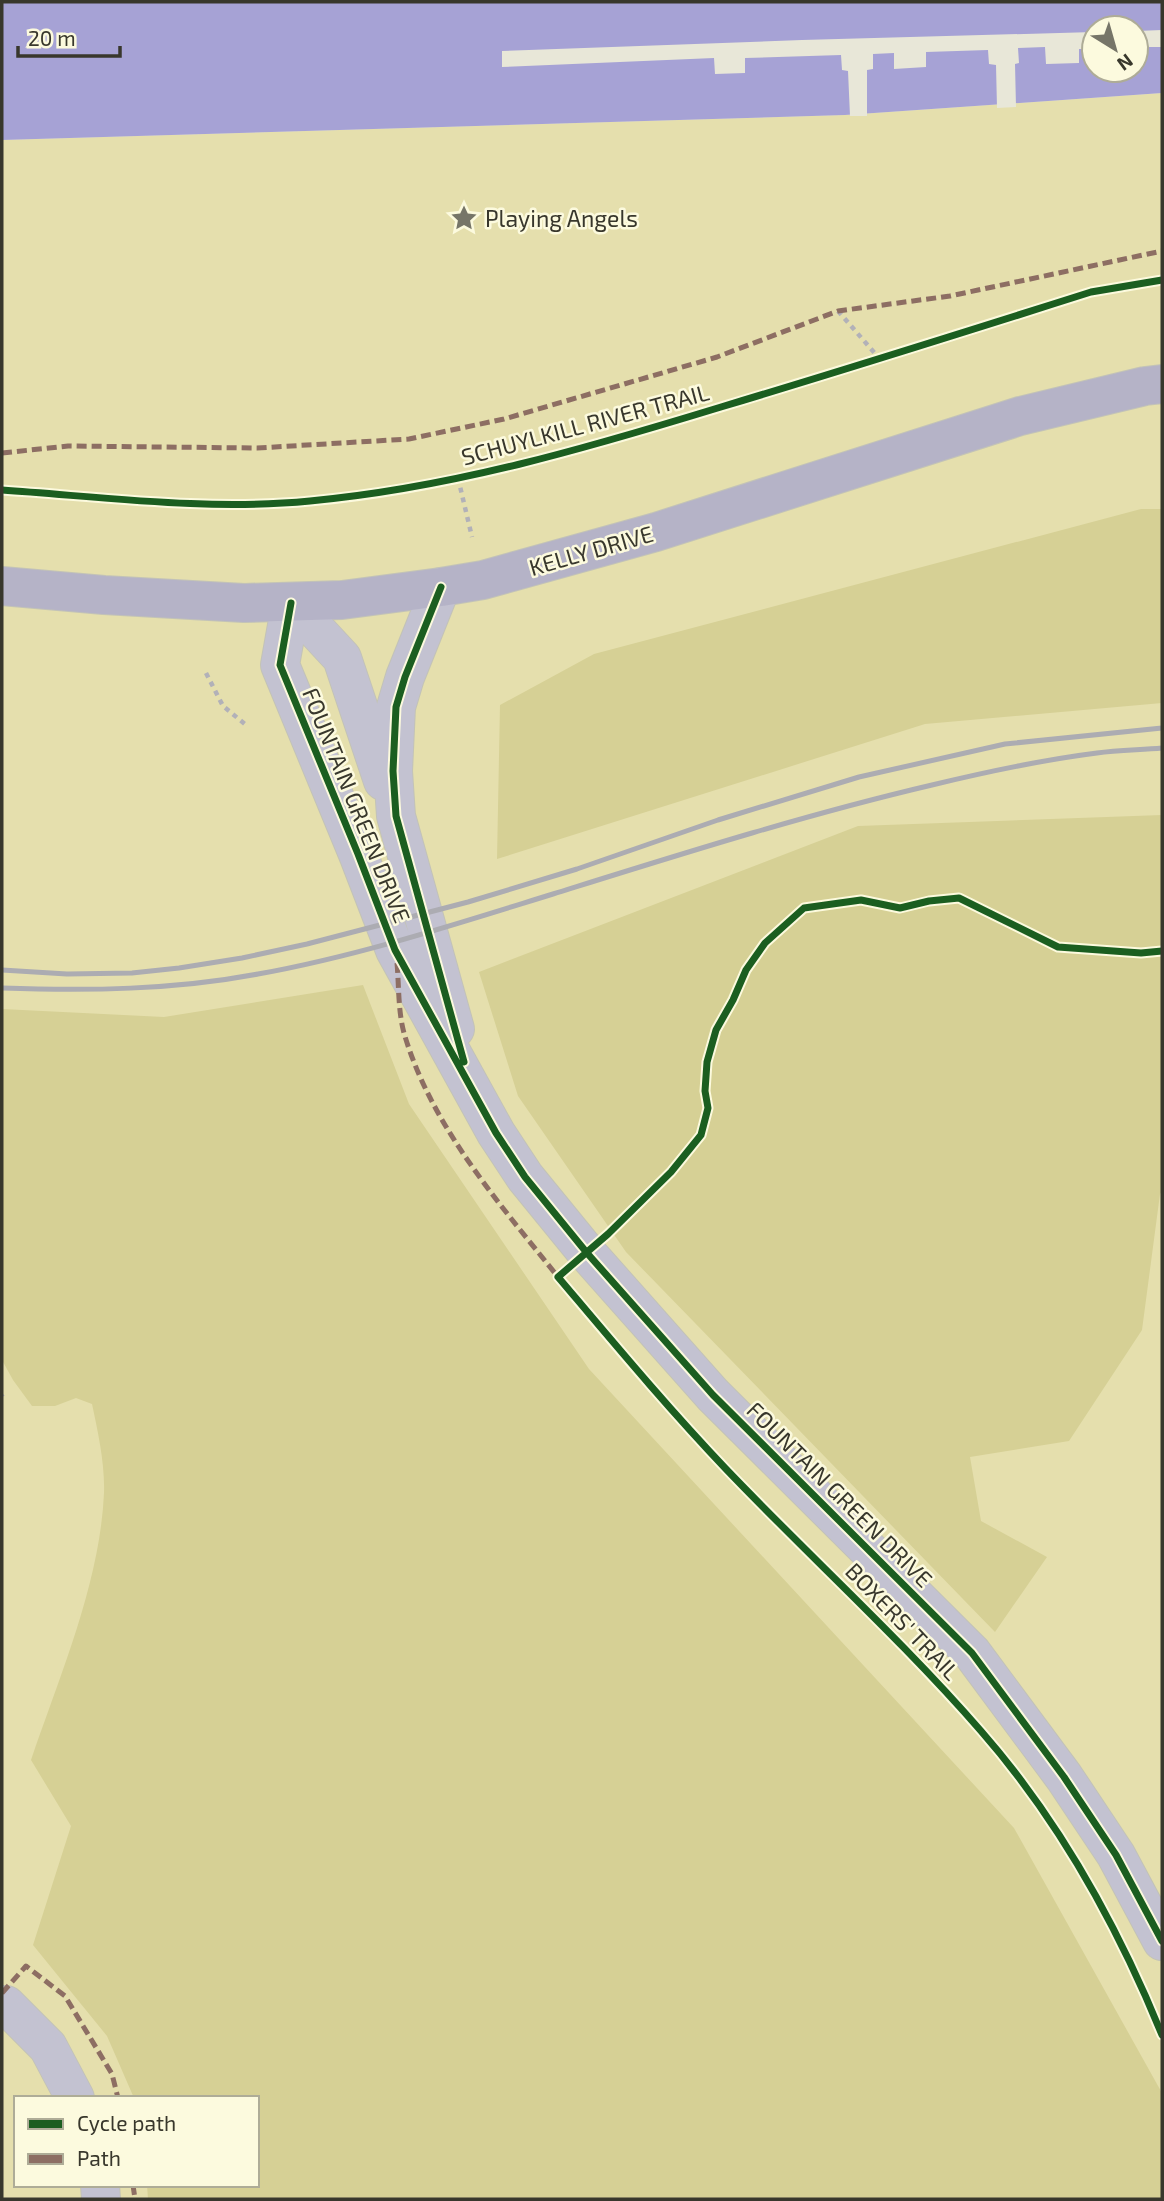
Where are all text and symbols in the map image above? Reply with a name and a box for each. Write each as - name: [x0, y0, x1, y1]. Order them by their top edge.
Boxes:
- scale bar: [18, 14, 119, 58]
- north arrow: [1080, 14, 1150, 84]
- text: 20 m: [28, 25, 76, 50]
- text: N: [1113, 50, 1138, 76]
- place icon: Playing Angels: [449, 203, 479, 233]
- place label: Playing Angels: [485, 204, 638, 232]
- street label: SCHUYLKILL RIVER TRAIL: [458, 377, 712, 471]
- street label: KELLY DRIVE: [526, 519, 656, 581]
- street label: FOUNTAIN GREEN DRIVE: [297, 683, 417, 927]
- street label: FOUNTAIN GREEN DRIVE: [741, 1395, 939, 1593]
- street label: BOXERS' TRAIL: [840, 1557, 966, 1686]
- legend: [14, 2096, 259, 2187]
- text: Cycle path: [77, 2110, 176, 2135]
- text: Path: [77, 2145, 121, 2170]

